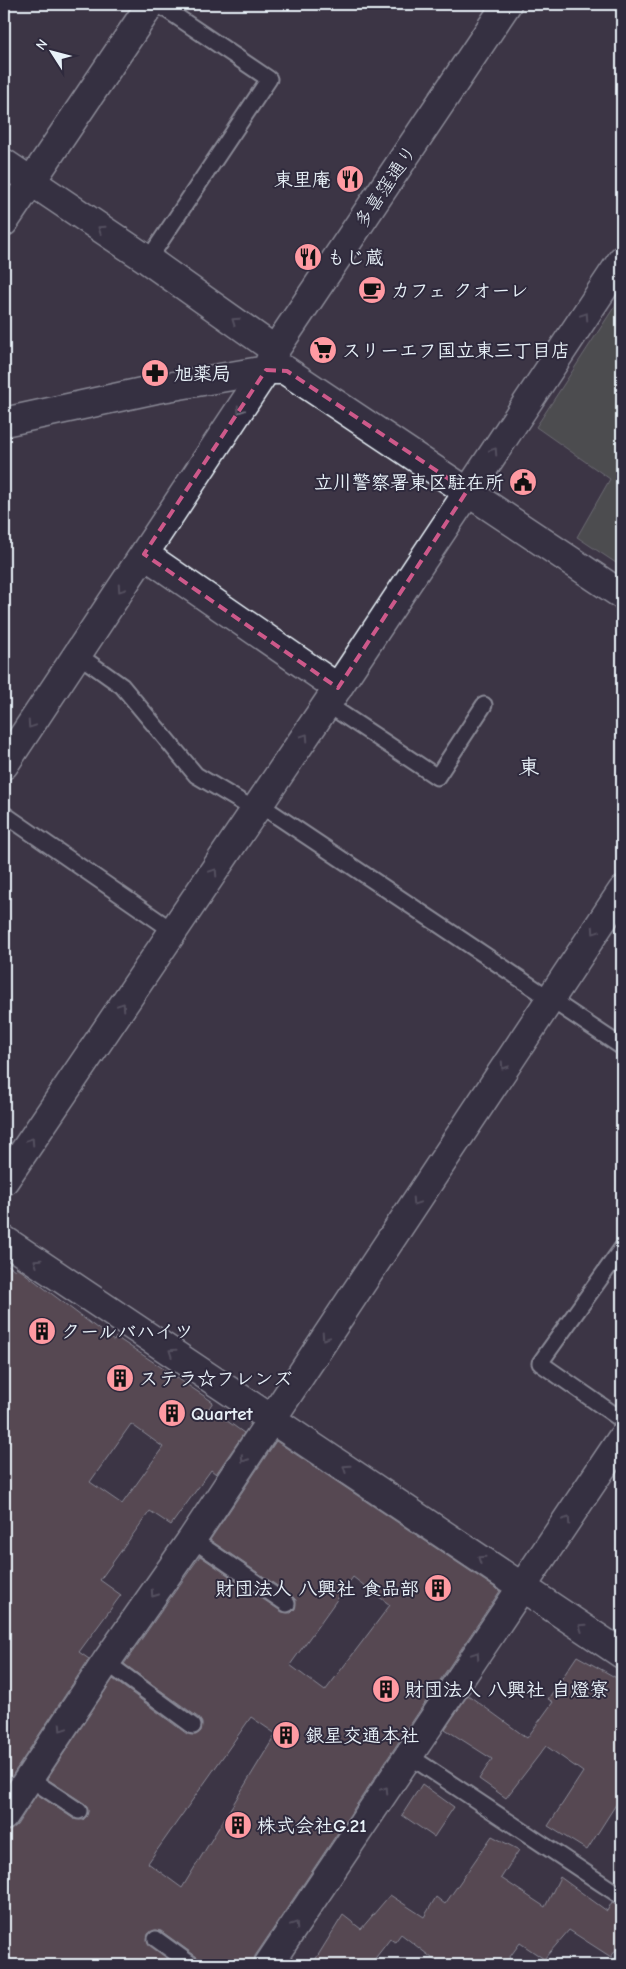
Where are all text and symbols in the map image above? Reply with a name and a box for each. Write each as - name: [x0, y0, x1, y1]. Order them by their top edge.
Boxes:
- north arrow: [28, 28, 78, 78]
- text: N: [32, 36, 51, 53]
- street label: 多喜窪通り: [350, 141, 422, 232]
- restaurant icon: 東里庵: [335, 164, 365, 194]
- place label: 東里庵: [274, 169, 331, 191]
- one-way arrow: [98, 226, 107, 235]
- restaurant icon: もじ蔵: [293, 242, 323, 272]
- place label: もじ蔵: [327, 247, 384, 269]
- cafe icon: カフェ クオーレ: [357, 275, 387, 305]
- place label: カフェ クオーレ: [391, 280, 529, 302]
- one-way arrow: [579, 312, 588, 322]
- one-way arrow: [231, 318, 241, 327]
- supermarket icon: スリーエフ国立東三丁目店: [308, 335, 338, 365]
- place label: スリーエフ国立東三丁目店: [342, 340, 570, 362]
- pharmacy icon: 旭薬局: [140, 358, 170, 388]
- place label: 旭薬局: [174, 363, 231, 385]
- one-way arrow: [236, 405, 246, 414]
- one-way arrow: [488, 447, 497, 457]
- public building icon: 立川警察署東区駐在所: [508, 467, 538, 497]
- place label: 立川警察署東区駐在所: [314, 472, 504, 494]
- one-way arrow: [117, 584, 127, 593]
- one-way arrow: [27, 719, 37, 728]
- one-way arrow: [299, 733, 308, 743]
- district label: 東: [519, 755, 540, 779]
- one-way arrow: [208, 868, 217, 877]
- one-way arrow: [592, 925, 601, 935]
- one-way arrow: [116, 1002, 125, 1012]
- one-way arrow: [501, 1061, 511, 1070]
- one-way arrow: [25, 1137, 34, 1146]
- one-way arrow: [411, 1196, 421, 1205]
- one-way arrow: [33, 1259, 43, 1268]
- building icon: クールバハイツ: [27, 1316, 57, 1346]
- place label: クールバハイツ: [61, 1321, 193, 1343]
- one-way arrow: [322, 1331, 331, 1341]
- one-way arrow: [168, 1349, 178, 1358]
- building icon: ステラ☆フレンズ: [105, 1363, 135, 1393]
- place label: ステラ☆フレンズ: [139, 1368, 292, 1390]
- building icon: Quartet: [157, 1398, 187, 1428]
- place label: Quartet: [191, 1403, 253, 1425]
- one-way arrow: [241, 1453, 251, 1462]
- one-way arrow: [342, 1465, 351, 1475]
- one-way arrow: [561, 1516, 570, 1526]
- one-way arrow: [477, 1556, 487, 1565]
- building icon: 財団法人 八興社 食品部: [423, 1573, 453, 1603]
- place label: 財団法人 八興社 食品部: [215, 1578, 419, 1600]
- one-way arrow: [151, 1588, 160, 1597]
- one-way arrow: [578, 1624, 588, 1633]
- one-way arrow: [470, 1651, 479, 1660]
- building icon: 財団法人 八興社 自燈寮: [371, 1674, 401, 1704]
- place label: 財団法人 八興社 自燈寮: [405, 1679, 609, 1701]
- building icon: 銀星交通本社: [271, 1720, 301, 1750]
- one-way arrow: [59, 1722, 68, 1732]
- place label: 銀星交通本社: [305, 1725, 419, 1747]
- one-way arrow: [379, 1786, 388, 1795]
- building icon: 株式会社G.21: [223, 1810, 253, 1840]
- place label: 株式会社G.21: [257, 1815, 367, 1837]
- one-way arrow: [289, 1921, 298, 1930]

